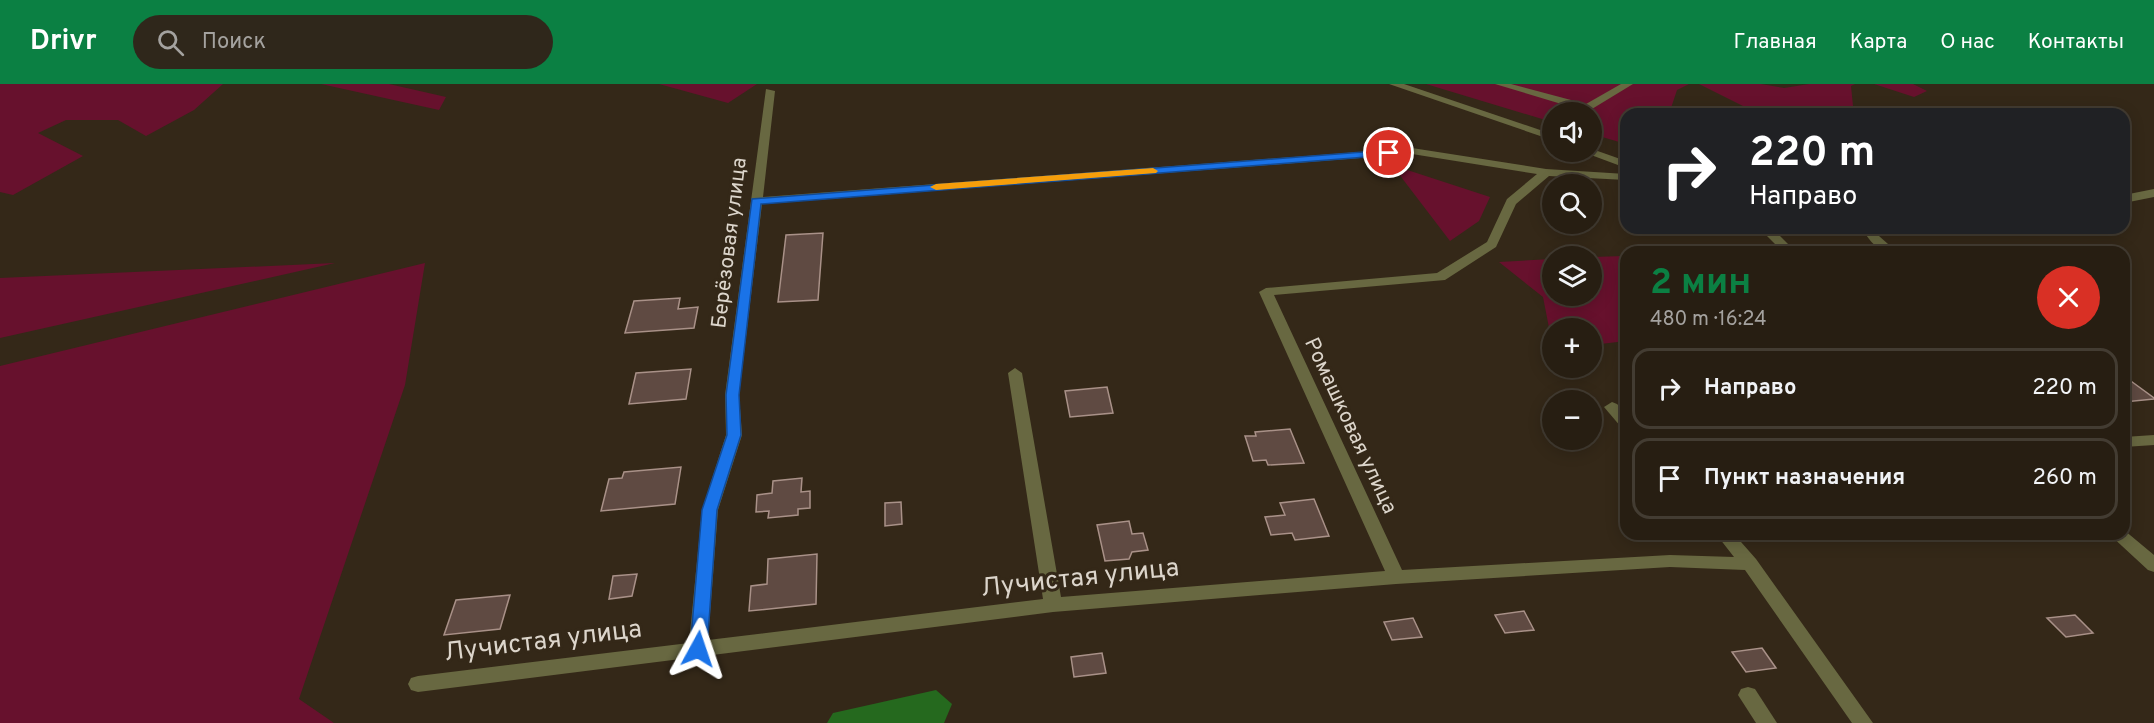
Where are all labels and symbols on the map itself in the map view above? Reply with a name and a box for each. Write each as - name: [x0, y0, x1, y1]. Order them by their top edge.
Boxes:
- pin: [1363, 127, 1414, 178]
- street label: Берёзовая улица: [706, 156, 754, 330]
- street label: Ромашковая улица: [1297, 333, 1403, 519]
- street label: Лучистая улица: [979, 552, 1181, 606]
- street label: Лучистая улица: [442, 613, 644, 671]
- position arrow: [666, 617, 730, 681]

